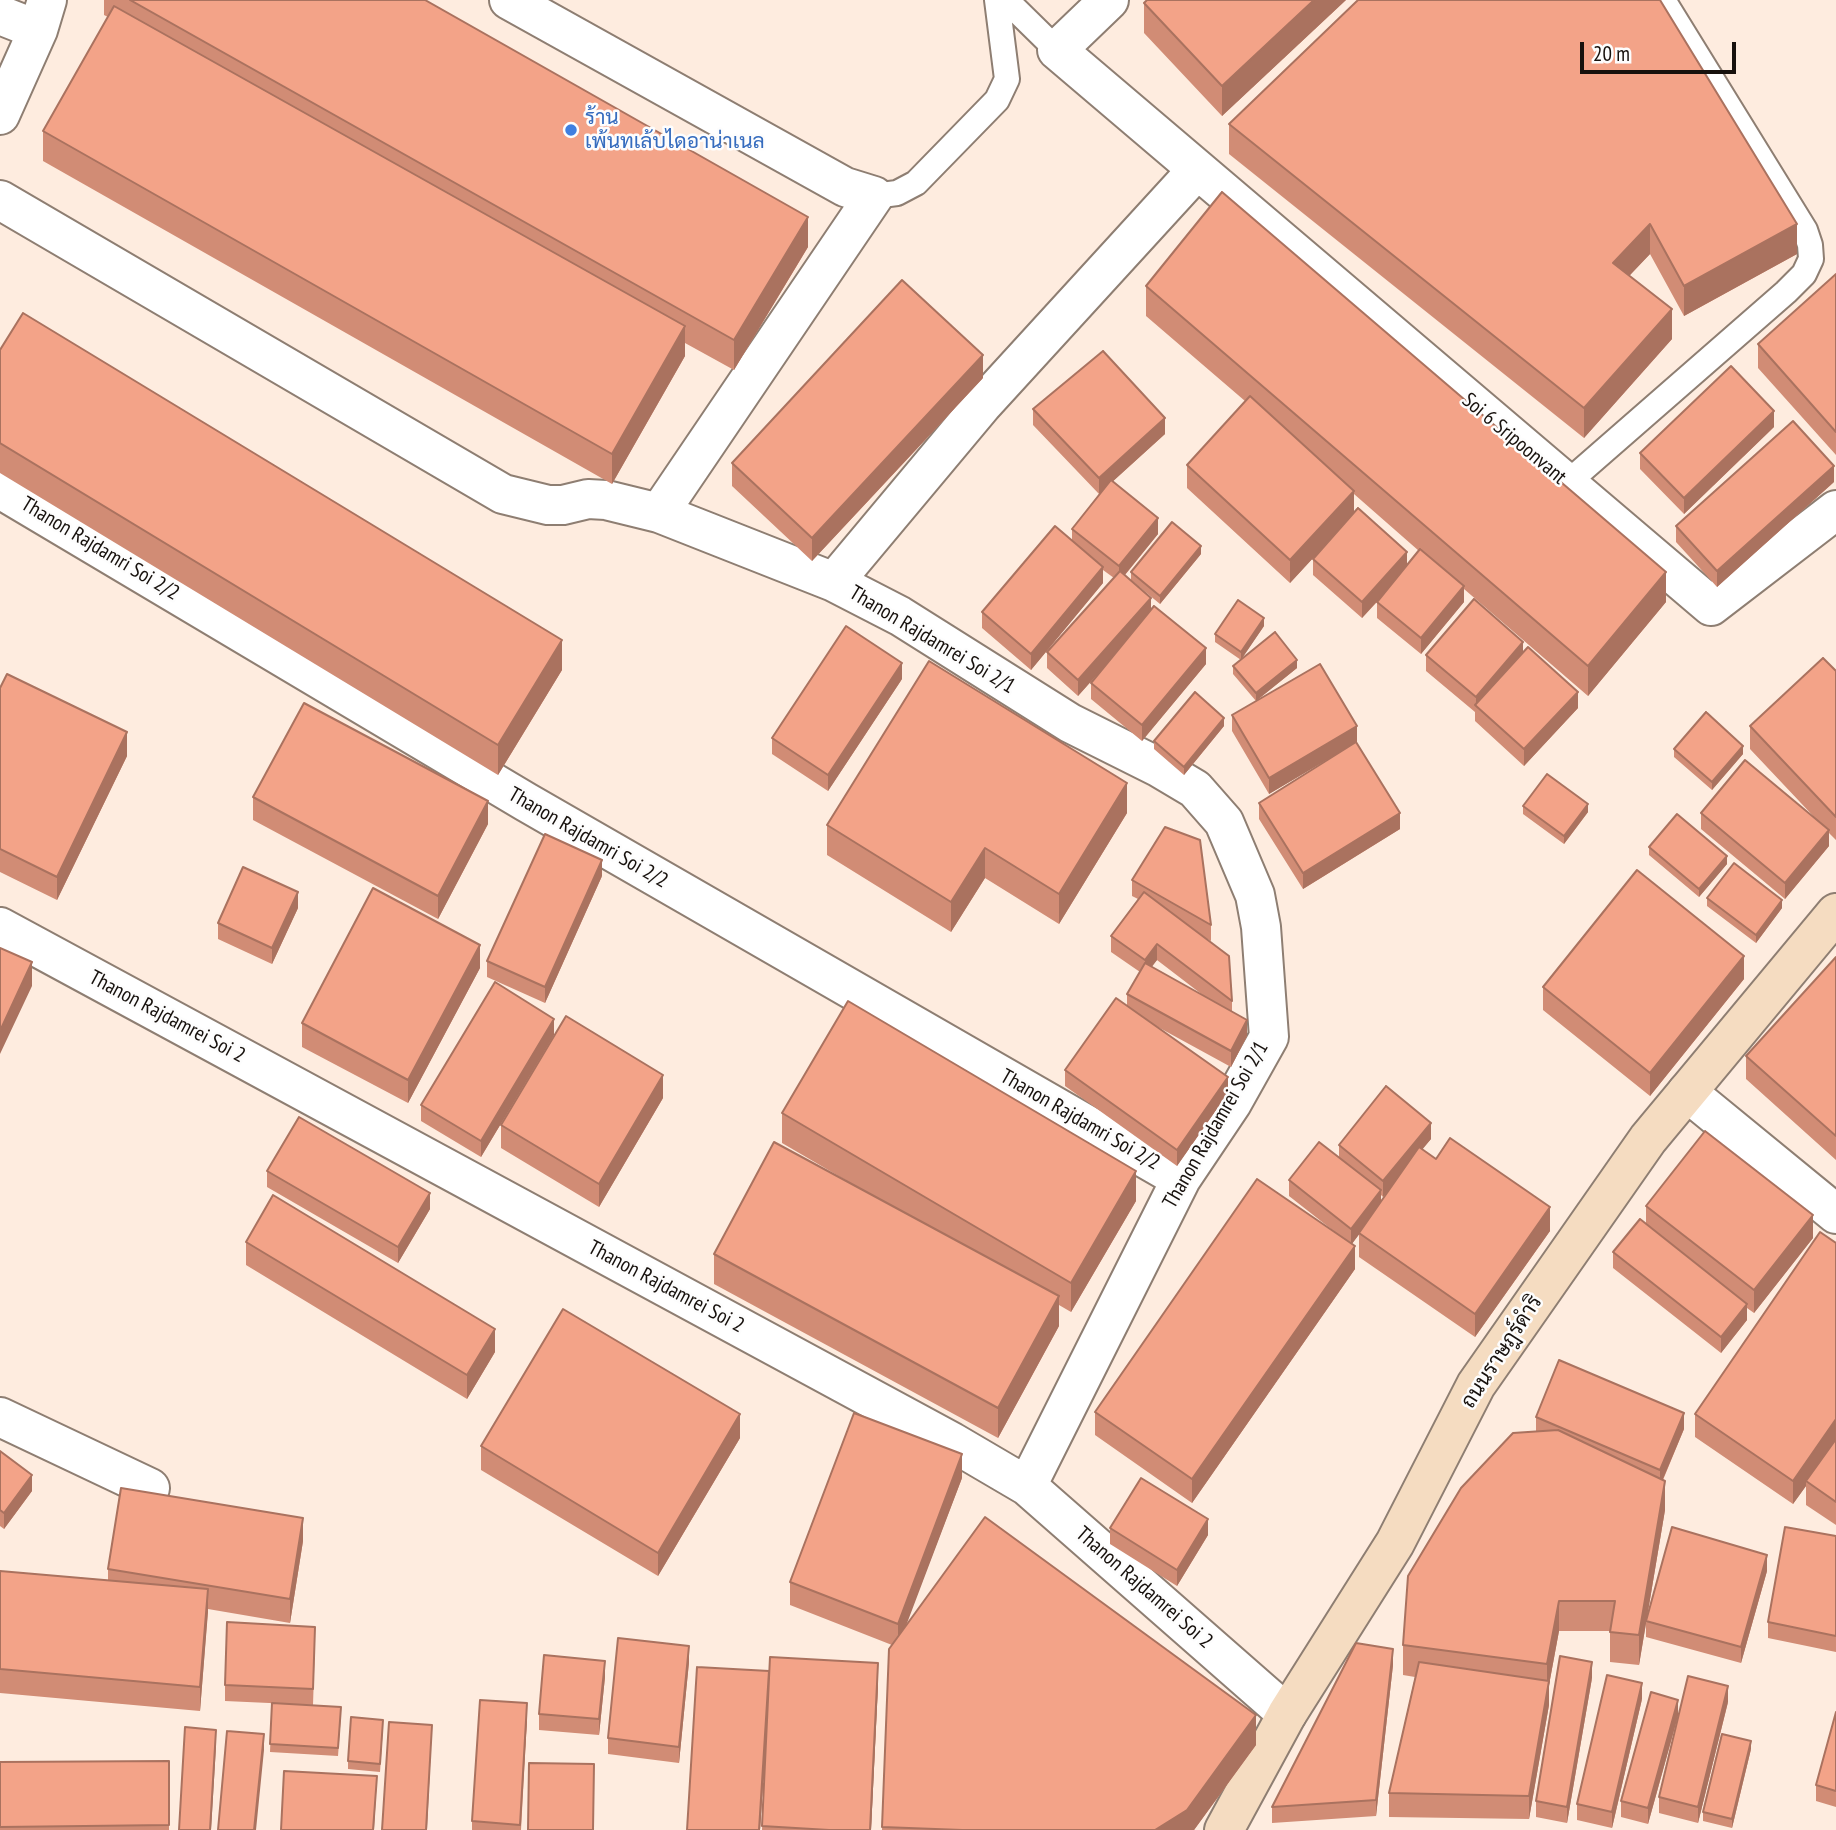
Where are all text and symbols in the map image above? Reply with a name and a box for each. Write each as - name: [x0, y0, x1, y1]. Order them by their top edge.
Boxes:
- scale bar: [1584, 28, 1740, 72]
- text: 20 m: [1593, 40, 1630, 67]
- place label: ร้าน เพ้นทเล้บไดอาน่าเนล: [585, 105, 765, 155]
- marker: ร้าน เพ้นทเล้บไดอาน่าเนล: [563, 122, 579, 138]
- street label: Soi 6 Sripoonvant: [1457, 388, 1571, 490]
- street label: Thanon Rajdamri Soi 2/2: [16, 492, 184, 606]
- street label: Thanon Rajdamrei Soi 2/1: [845, 581, 1019, 699]
- street label: Thanon Rajdamri Soi 2/2: [504, 782, 672, 894]
- street label: Thanon Rajdamrei Soi 2: [85, 965, 249, 1069]
- street label: Thanon Rajdamrei Soi 2/1: [1158, 1037, 1274, 1213]
- street label: Thanon Rajdamri Soi 2/2: [996, 1064, 1164, 1176]
- street label: Thanon Rajdamrei Soi 2: [584, 1235, 748, 1339]
- street label: ถนนราษฎร์ดำริ: [1456, 1291, 1548, 1413]
- street label: Thanon Rajdamrei Soi 2: [1070, 1522, 1218, 1654]

